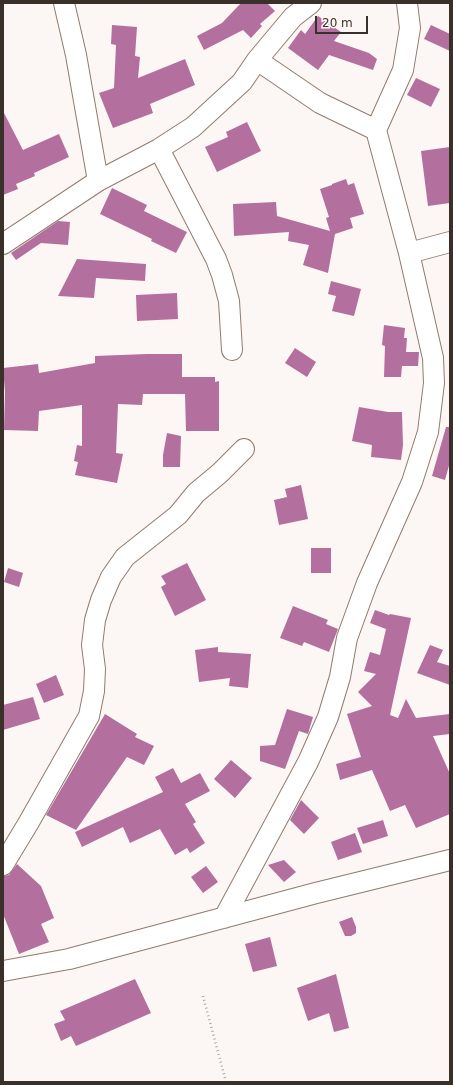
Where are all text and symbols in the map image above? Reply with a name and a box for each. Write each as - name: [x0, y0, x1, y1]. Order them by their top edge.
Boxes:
- scale bar: [317, 8, 370, 34]
- text: 20 m: [322, 16, 353, 30]

